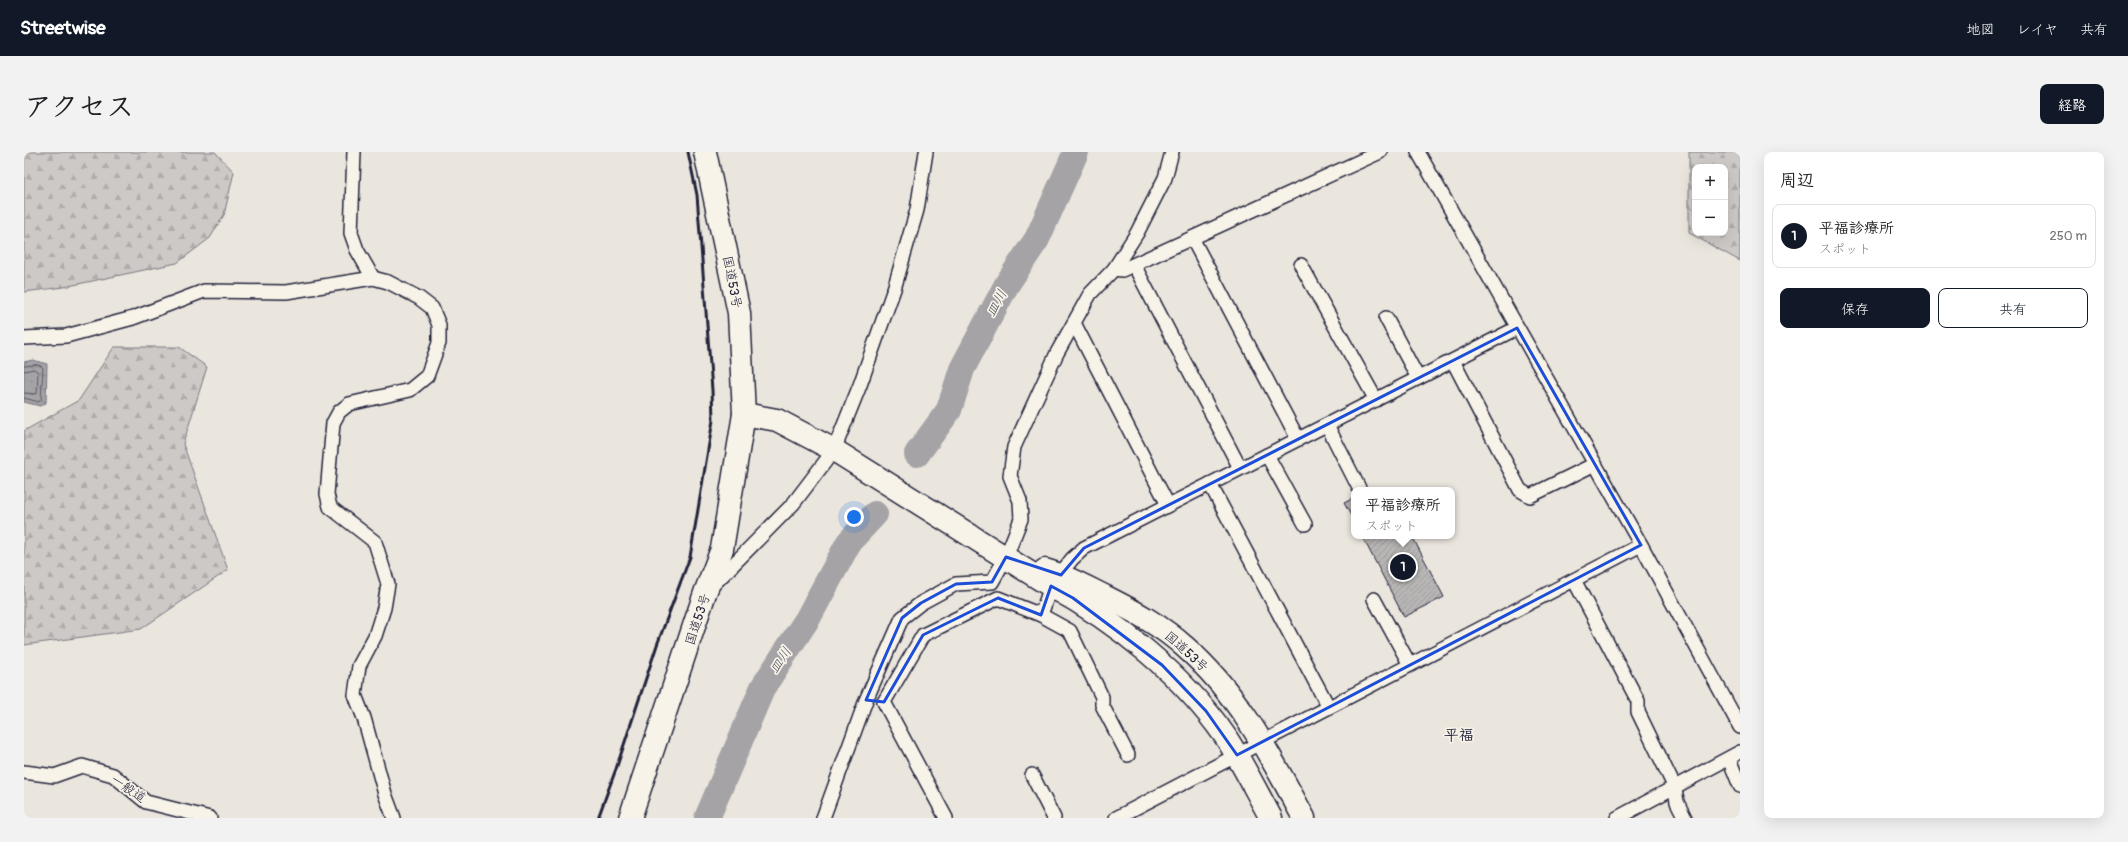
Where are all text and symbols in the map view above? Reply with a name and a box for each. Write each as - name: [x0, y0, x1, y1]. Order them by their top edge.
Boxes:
- text: Streetwise: [20, 16, 106, 40]
- text: 地図: [1967, 21, 1995, 38]
- text: レイヤ: [2017, 21, 2058, 38]
- text: 共有: [2080, 21, 2108, 38]
- button: 経路: [2040, 84, 2104, 124]
- text: アクセス: [24, 90, 134, 125]
- map controls: [1692, 164, 1728, 236]
- button: +: [1692, 164, 1728, 200]
- text: 周辺: [1780, 170, 1814, 191]
- button: −: [1692, 200, 1728, 236]
- text: 平福診療所: [1819, 219, 1894, 238]
- text: 1: [1791, 228, 1797, 244]
- text: 250 m: [2049, 228, 2087, 244]
- text: スポット: [1819, 241, 1871, 257]
- street label: 国道53号: [719, 254, 745, 310]
- water label: 皿川: [982, 287, 1011, 320]
- button: 保存: [1780, 288, 1930, 328]
- button: 共有: [1938, 288, 2088, 328]
- popup: [1351, 487, 1455, 539]
- text: 平福診療所: [1365, 496, 1441, 515]
- your location: [844, 507, 864, 527]
- text: スポット: [1365, 518, 1418, 534]
- pin: 1: [1390, 552, 1416, 582]
- street label: 国道53号: [682, 591, 714, 647]
- street label: 国道53号: [1161, 628, 1211, 676]
- water label: 皿川: [766, 644, 795, 677]
- district label: 平福: [1444, 726, 1474, 745]
- street label: 一般道: [108, 771, 149, 806]

